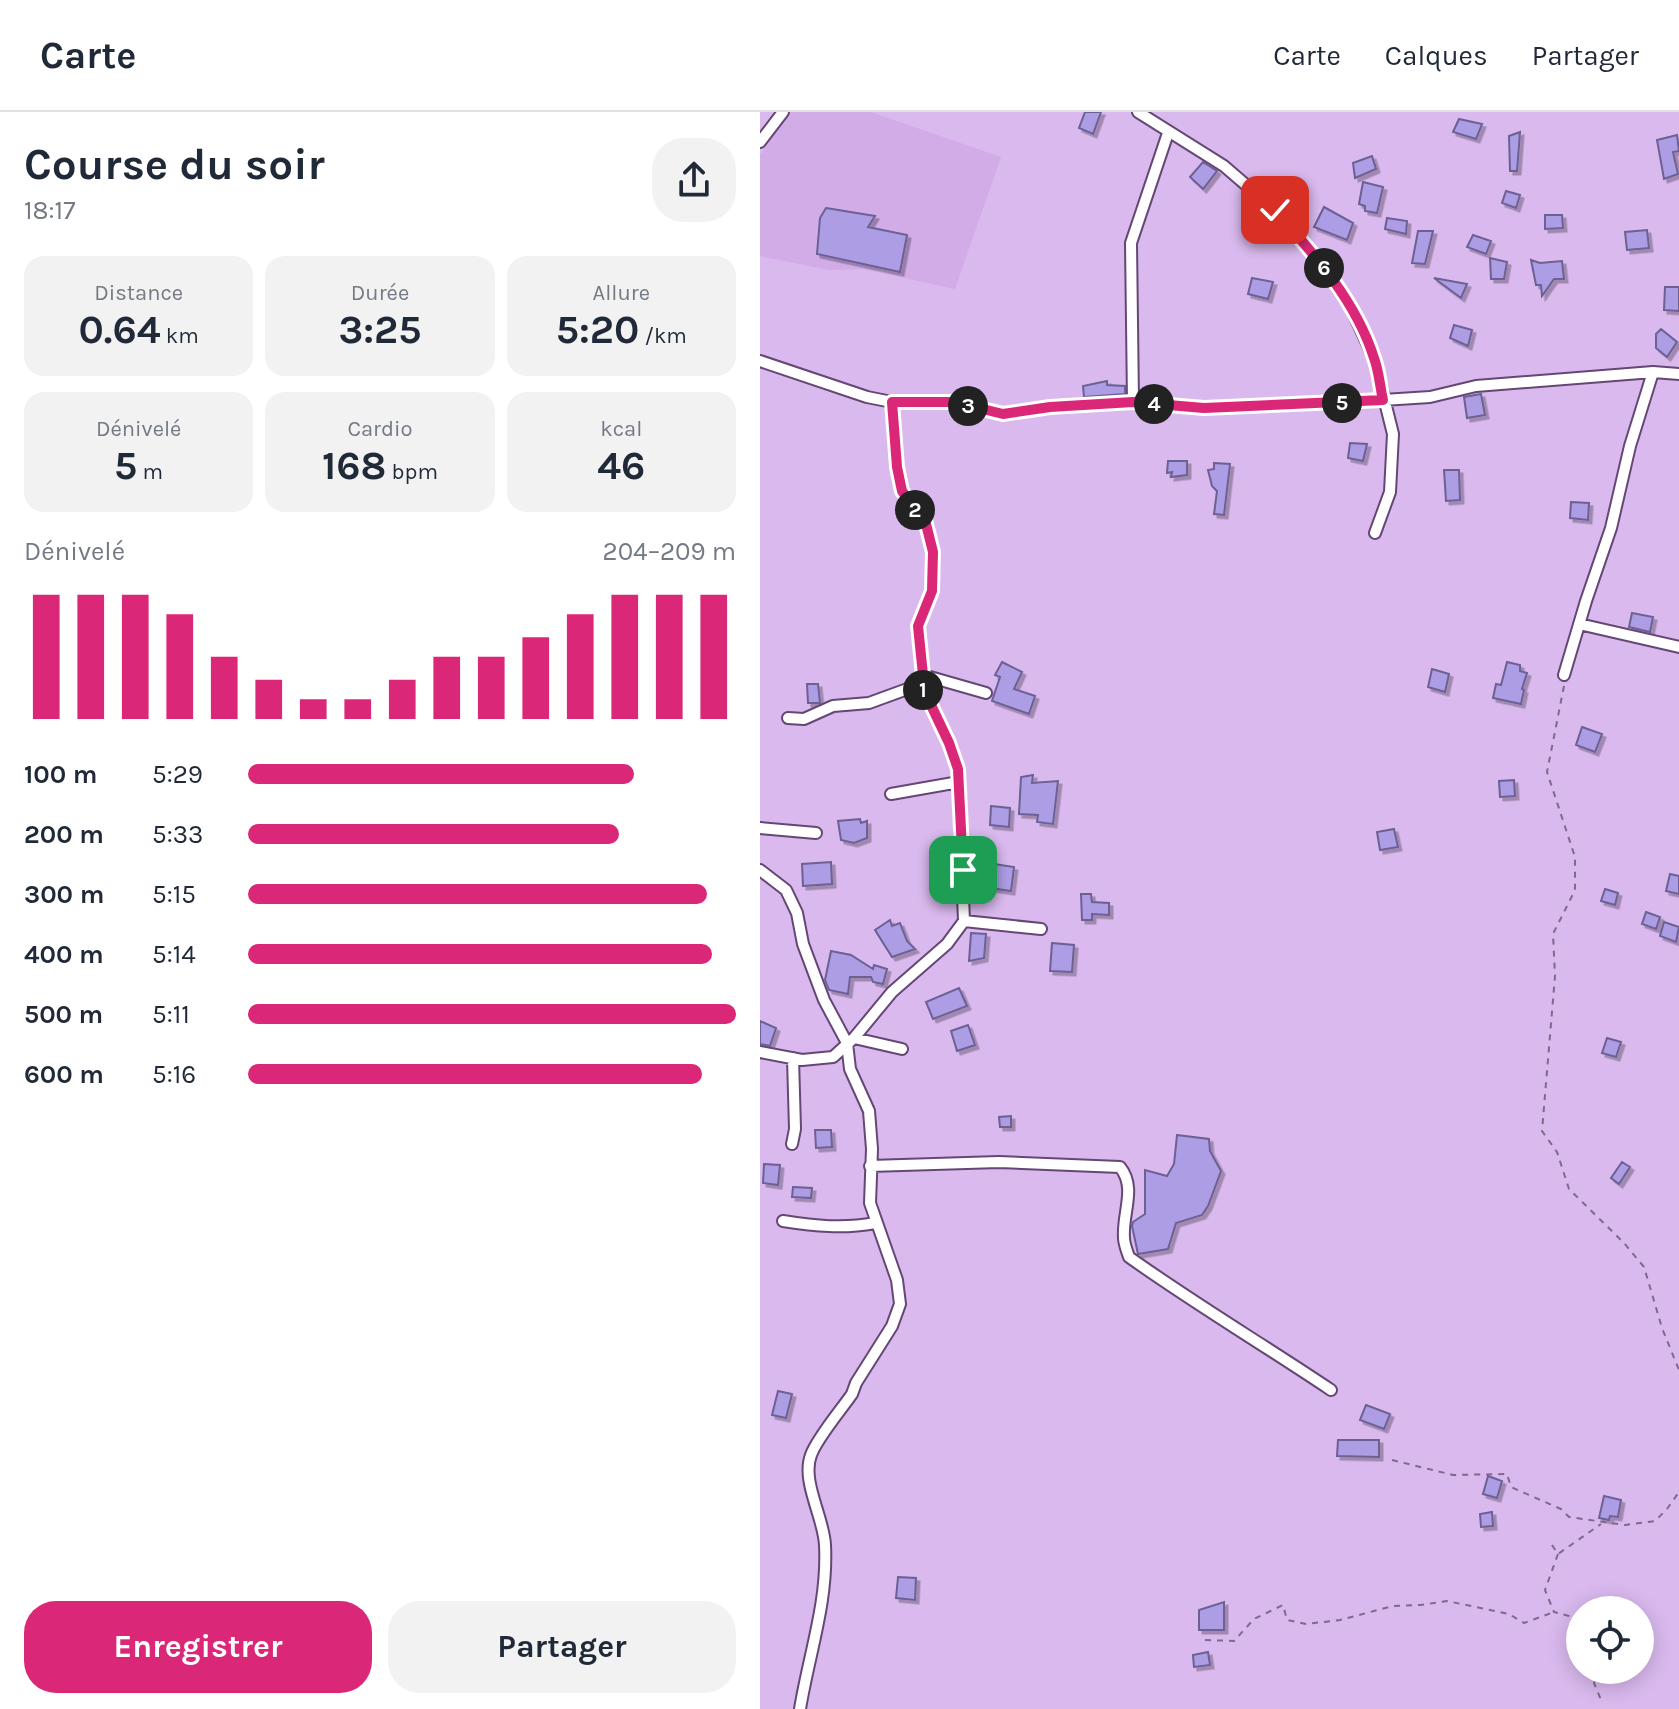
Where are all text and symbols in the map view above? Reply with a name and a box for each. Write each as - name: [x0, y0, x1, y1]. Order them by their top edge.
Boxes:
- text: Carte: [40, 33, 136, 78]
- text: Carte: [1273, 39, 1341, 72]
- text: Calques: [1385, 39, 1488, 72]
- text: Partager: [1532, 39, 1639, 72]
- button: share: [652, 138, 736, 222]
- text: Course du soir: [24, 139, 325, 190]
- pin: [1241, 176, 1309, 244]
- icon: check: [1253, 188, 1297, 232]
- text: 18:17: [24, 195, 75, 226]
- pin: 6: [1304, 248, 1344, 288]
- text: 6: [1317, 255, 1331, 281]
- text: Distance: [94, 280, 183, 306]
- text: Durée: [351, 280, 409, 306]
- text: Allure: [593, 280, 650, 306]
- text: 0.64: [79, 306, 161, 353]
- text: 3:25: [338, 306, 422, 353]
- text: 5:20: [556, 306, 639, 353]
- text: km: [161, 323, 199, 349]
- text: /km: [639, 323, 687, 349]
- pin: 5: [1322, 383, 1362, 423]
- pin: 4: [1134, 384, 1174, 424]
- pin: 3: [948, 386, 988, 426]
- text: 5: [1336, 390, 1348, 416]
- text: 4: [1147, 391, 1161, 417]
- text: 3: [961, 393, 975, 419]
- text: Dénivelé: [96, 416, 181, 442]
- text: Cardio: [347, 416, 413, 442]
- text: kcal: [600, 416, 642, 442]
- text: 5: [114, 442, 137, 489]
- text: 168: [322, 442, 386, 489]
- text: 46: [597, 442, 645, 489]
- text: m: [137, 459, 163, 485]
- text: bpm: [386, 459, 438, 485]
- pin: 2: [895, 490, 935, 530]
- text: 2: [908, 497, 922, 523]
- text: Dénivelé: [24, 536, 125, 567]
- text: 204–209 m: [603, 536, 736, 567]
- pin: 1: [903, 670, 943, 710]
- text: 1: [919, 677, 927, 703]
- text: 100 m: [24, 759, 97, 790]
- text: 5:29: [152, 759, 203, 790]
- text: 200 m: [24, 819, 104, 850]
- text: 5:33: [152, 819, 203, 850]
- pin: [929, 836, 997, 904]
- icon: arrive: [941, 848, 985, 892]
- text: 300 m: [24, 879, 104, 910]
- text: 5:15: [152, 879, 196, 910]
- text: 400 m: [24, 939, 104, 970]
- text: 5:14: [152, 939, 196, 970]
- text: 500 m: [24, 999, 103, 1030]
- text: 5:11: [152, 999, 190, 1030]
- text: 600 m: [24, 1059, 104, 1090]
- text: 5:16: [152, 1059, 196, 1090]
- map controls: [1566, 1596, 1654, 1684]
- button: locate: [1566, 1596, 1654, 1684]
- button: Enregistrer: [24, 1601, 372, 1693]
- button: Partager: [388, 1601, 736, 1693]

